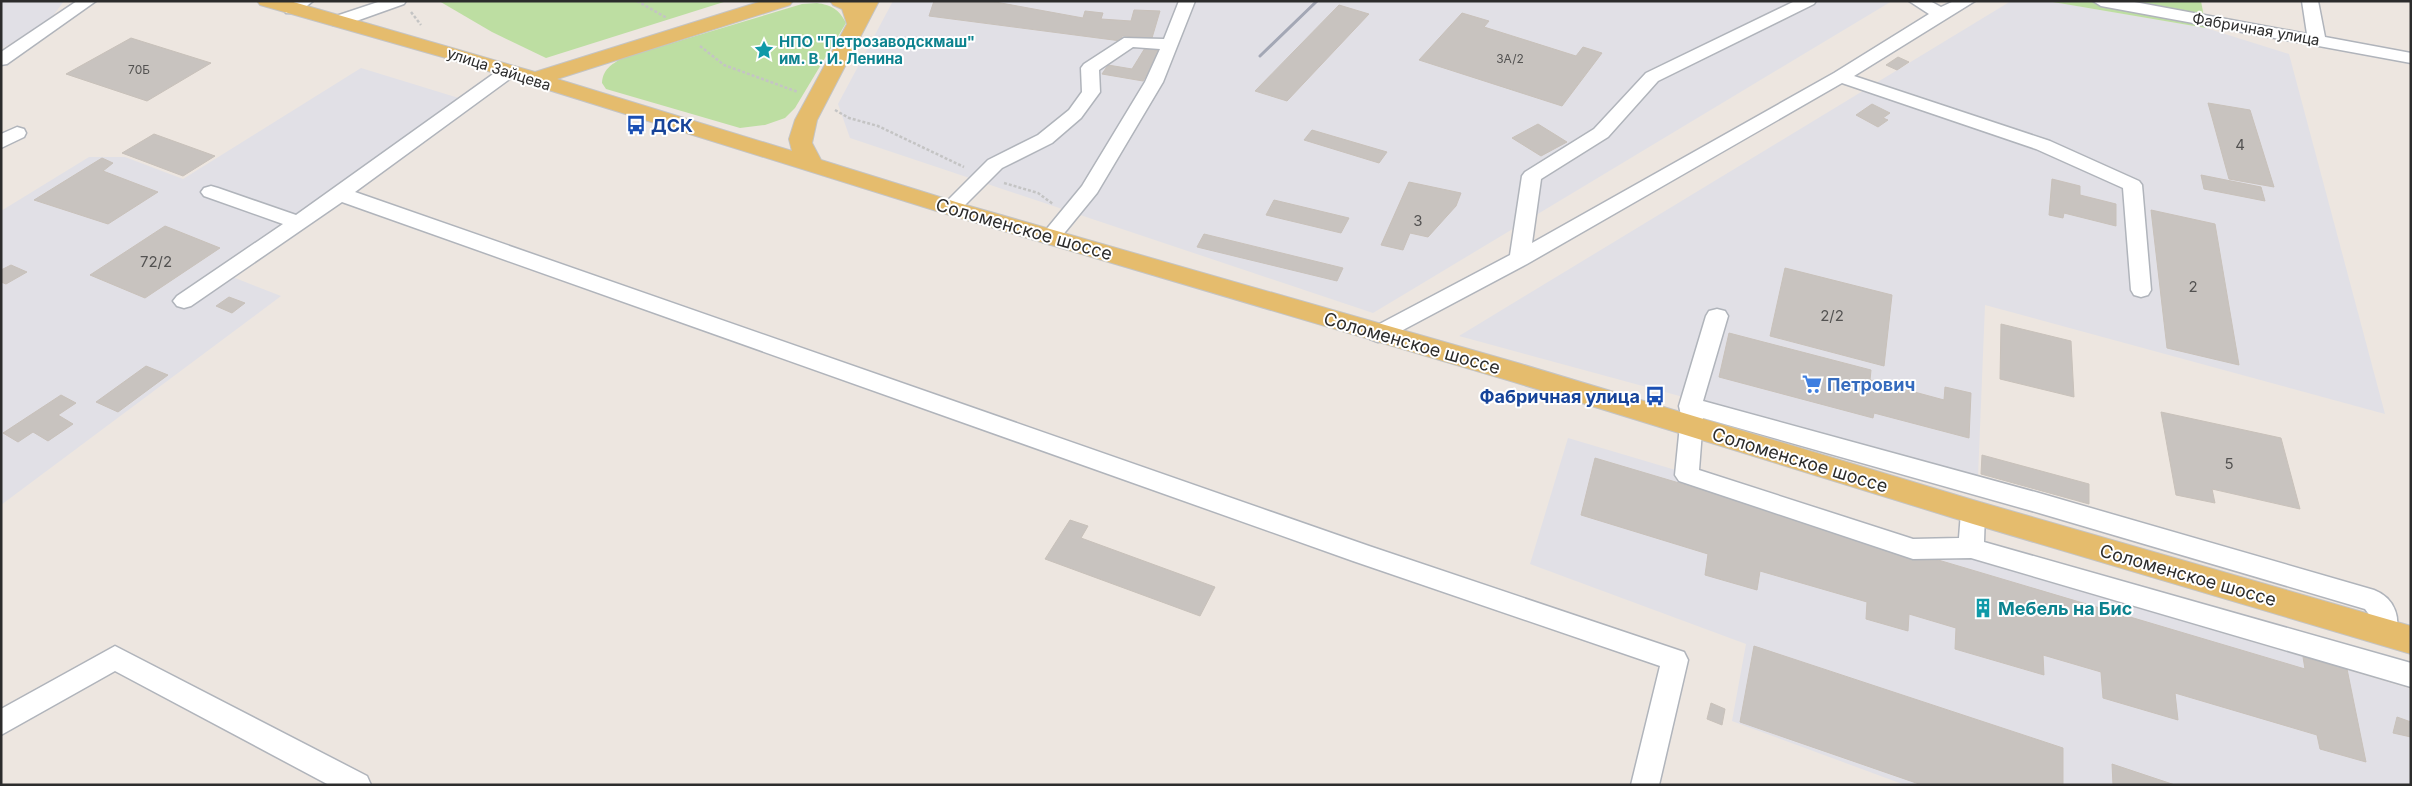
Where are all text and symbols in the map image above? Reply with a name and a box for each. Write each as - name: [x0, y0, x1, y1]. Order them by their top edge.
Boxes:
- street label: Фабричная улица: [2191, 8, 2321, 50]
- place label: НПО "Петрозаводскмаш" им. В. И. Ленина: [779, 32, 975, 68]
- place icon: НПО "Петрозаводскмаш" им. В. И. Ленина: [753, 39, 775, 61]
- street label: улица Зайцева: [445, 43, 553, 95]
- house number: 3А/2: [1496, 51, 1524, 66]
- house number: 70Б: [128, 62, 150, 77]
- bus stop icon: ДСК: [625, 114, 647, 136]
- place label: ДСК: [651, 115, 693, 136]
- house number: 4: [2235, 135, 2245, 154]
- street label: Соломенское шоссе: [933, 194, 1115, 264]
- house number: 3: [1413, 211, 1423, 230]
- house number: 72/2: [140, 252, 172, 271]
- house number: 2: [2188, 277, 2198, 296]
- house number: 2/2: [1820, 306, 1844, 325]
- street label: Соломенское шоссе: [1321, 308, 1503, 378]
- supermarket icon: Петрович: [1801, 373, 1823, 395]
- place label: Петрович: [1827, 374, 1915, 395]
- bus stop icon: Фабричная улица: [1644, 385, 1666, 407]
- place label: Фабричная улица: [1479, 386, 1640, 407]
- street label: Соломенское шоссе: [1710, 423, 1890, 497]
- house number: 5: [2224, 454, 2234, 473]
- street label: Соломенское шоссе: [2097, 540, 2279, 610]
- building icon: Мебель на Бис: [1972, 597, 1994, 619]
- place label: Мебель на Бис: [1998, 598, 2132, 619]

